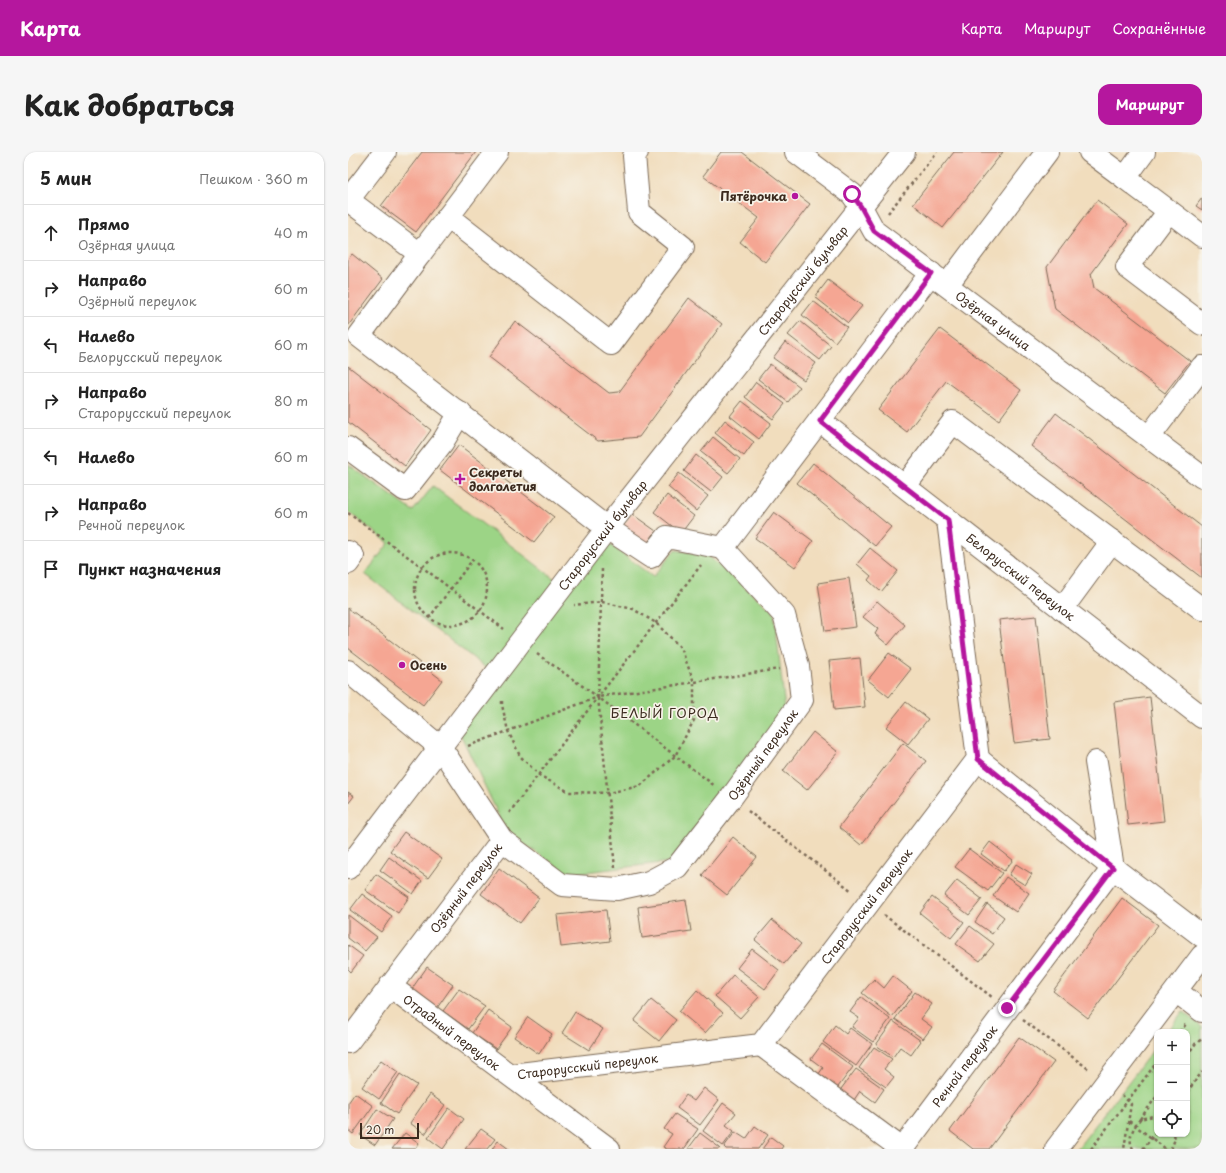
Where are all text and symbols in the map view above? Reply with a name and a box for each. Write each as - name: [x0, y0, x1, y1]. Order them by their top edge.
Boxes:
- text: Карта: [20, 14, 81, 42]
- text: Карта: [961, 18, 1002, 39]
- text: Маршрут: [1024, 18, 1090, 39]
- text: Сохранённые: [1112, 18, 1206, 39]
- text: Как добраться: [24, 83, 235, 126]
- button: Маршрут: [1098, 84, 1202, 125]
- text: 5 мин: [40, 165, 92, 191]
- text: Пешком · 360 m: [199, 169, 308, 188]
- route start: [843, 185, 861, 203]
- place label: Пятёрочка: [720, 187, 788, 205]
- marker: Пятёрочка: [790, 191, 800, 201]
- text: Прямо: [78, 212, 129, 235]
- street label: Старорусский бульвар: [753, 221, 852, 339]
- icon: ahead: [40, 222, 62, 244]
- text: 40 m: [274, 223, 308, 242]
- text: Озёрная улица: [78, 235, 175, 254]
- text: Направо: [78, 268, 147, 291]
- icon: right: [40, 278, 62, 300]
- text: 60 m: [274, 279, 308, 298]
- street label: Озёрная улица: [952, 286, 1035, 355]
- text: Озёрный переулок: [78, 291, 197, 310]
- text: Налево: [78, 324, 135, 347]
- icon: left: [40, 334, 62, 356]
- text: 60 m: [274, 335, 308, 354]
- text: Белорусский переулок: [78, 347, 222, 366]
- text: Направо: [78, 380, 147, 403]
- icon: right: [40, 390, 62, 412]
- text: 80 m: [274, 391, 308, 410]
- text: Старорусский переулок: [78, 403, 231, 422]
- text: Налево: [78, 445, 135, 468]
- icon: left: [40, 446, 62, 468]
- text: 60 m: [274, 447, 308, 466]
- place label: Секреты долголетия: [469, 463, 537, 495]
- marker: Секреты долголетия: [454, 473, 466, 485]
- street label: Старорусский бульвар: [554, 476, 651, 594]
- text: Направо: [78, 492, 147, 515]
- icon: right: [40, 502, 62, 524]
- text: 60 m: [274, 503, 308, 522]
- text: Речной переулок: [78, 515, 185, 534]
- street label: Белорусский переулок: [963, 529, 1080, 625]
- text: Пункт назначения: [78, 557, 221, 580]
- icon: arrive: [40, 558, 62, 580]
- place label: Осень: [410, 656, 447, 674]
- marker: Осень: [397, 660, 407, 670]
- district label: БЕЛЫЙ ГОРОД: [611, 703, 719, 722]
- street label: Озёрный переулок: [723, 704, 802, 804]
- street label: Озёрный переулок: [425, 838, 506, 937]
- street label: Старорусский переулок: [816, 844, 917, 968]
- street label: Отрадный переулок: [399, 990, 505, 1075]
- route end: [998, 999, 1016, 1017]
- street label: Речной переулок: [928, 1020, 1002, 1111]
- map controls: [1154, 1029, 1190, 1137]
- button: +: [1154, 1029, 1190, 1065]
- street label: Старорусский переулок: [516, 1048, 660, 1083]
- button: −: [1154, 1065, 1190, 1101]
- button: locate: [1154, 1101, 1190, 1137]
- scale bar: [360, 1121, 419, 1140]
- text: 20 m: [366, 1121, 394, 1138]

